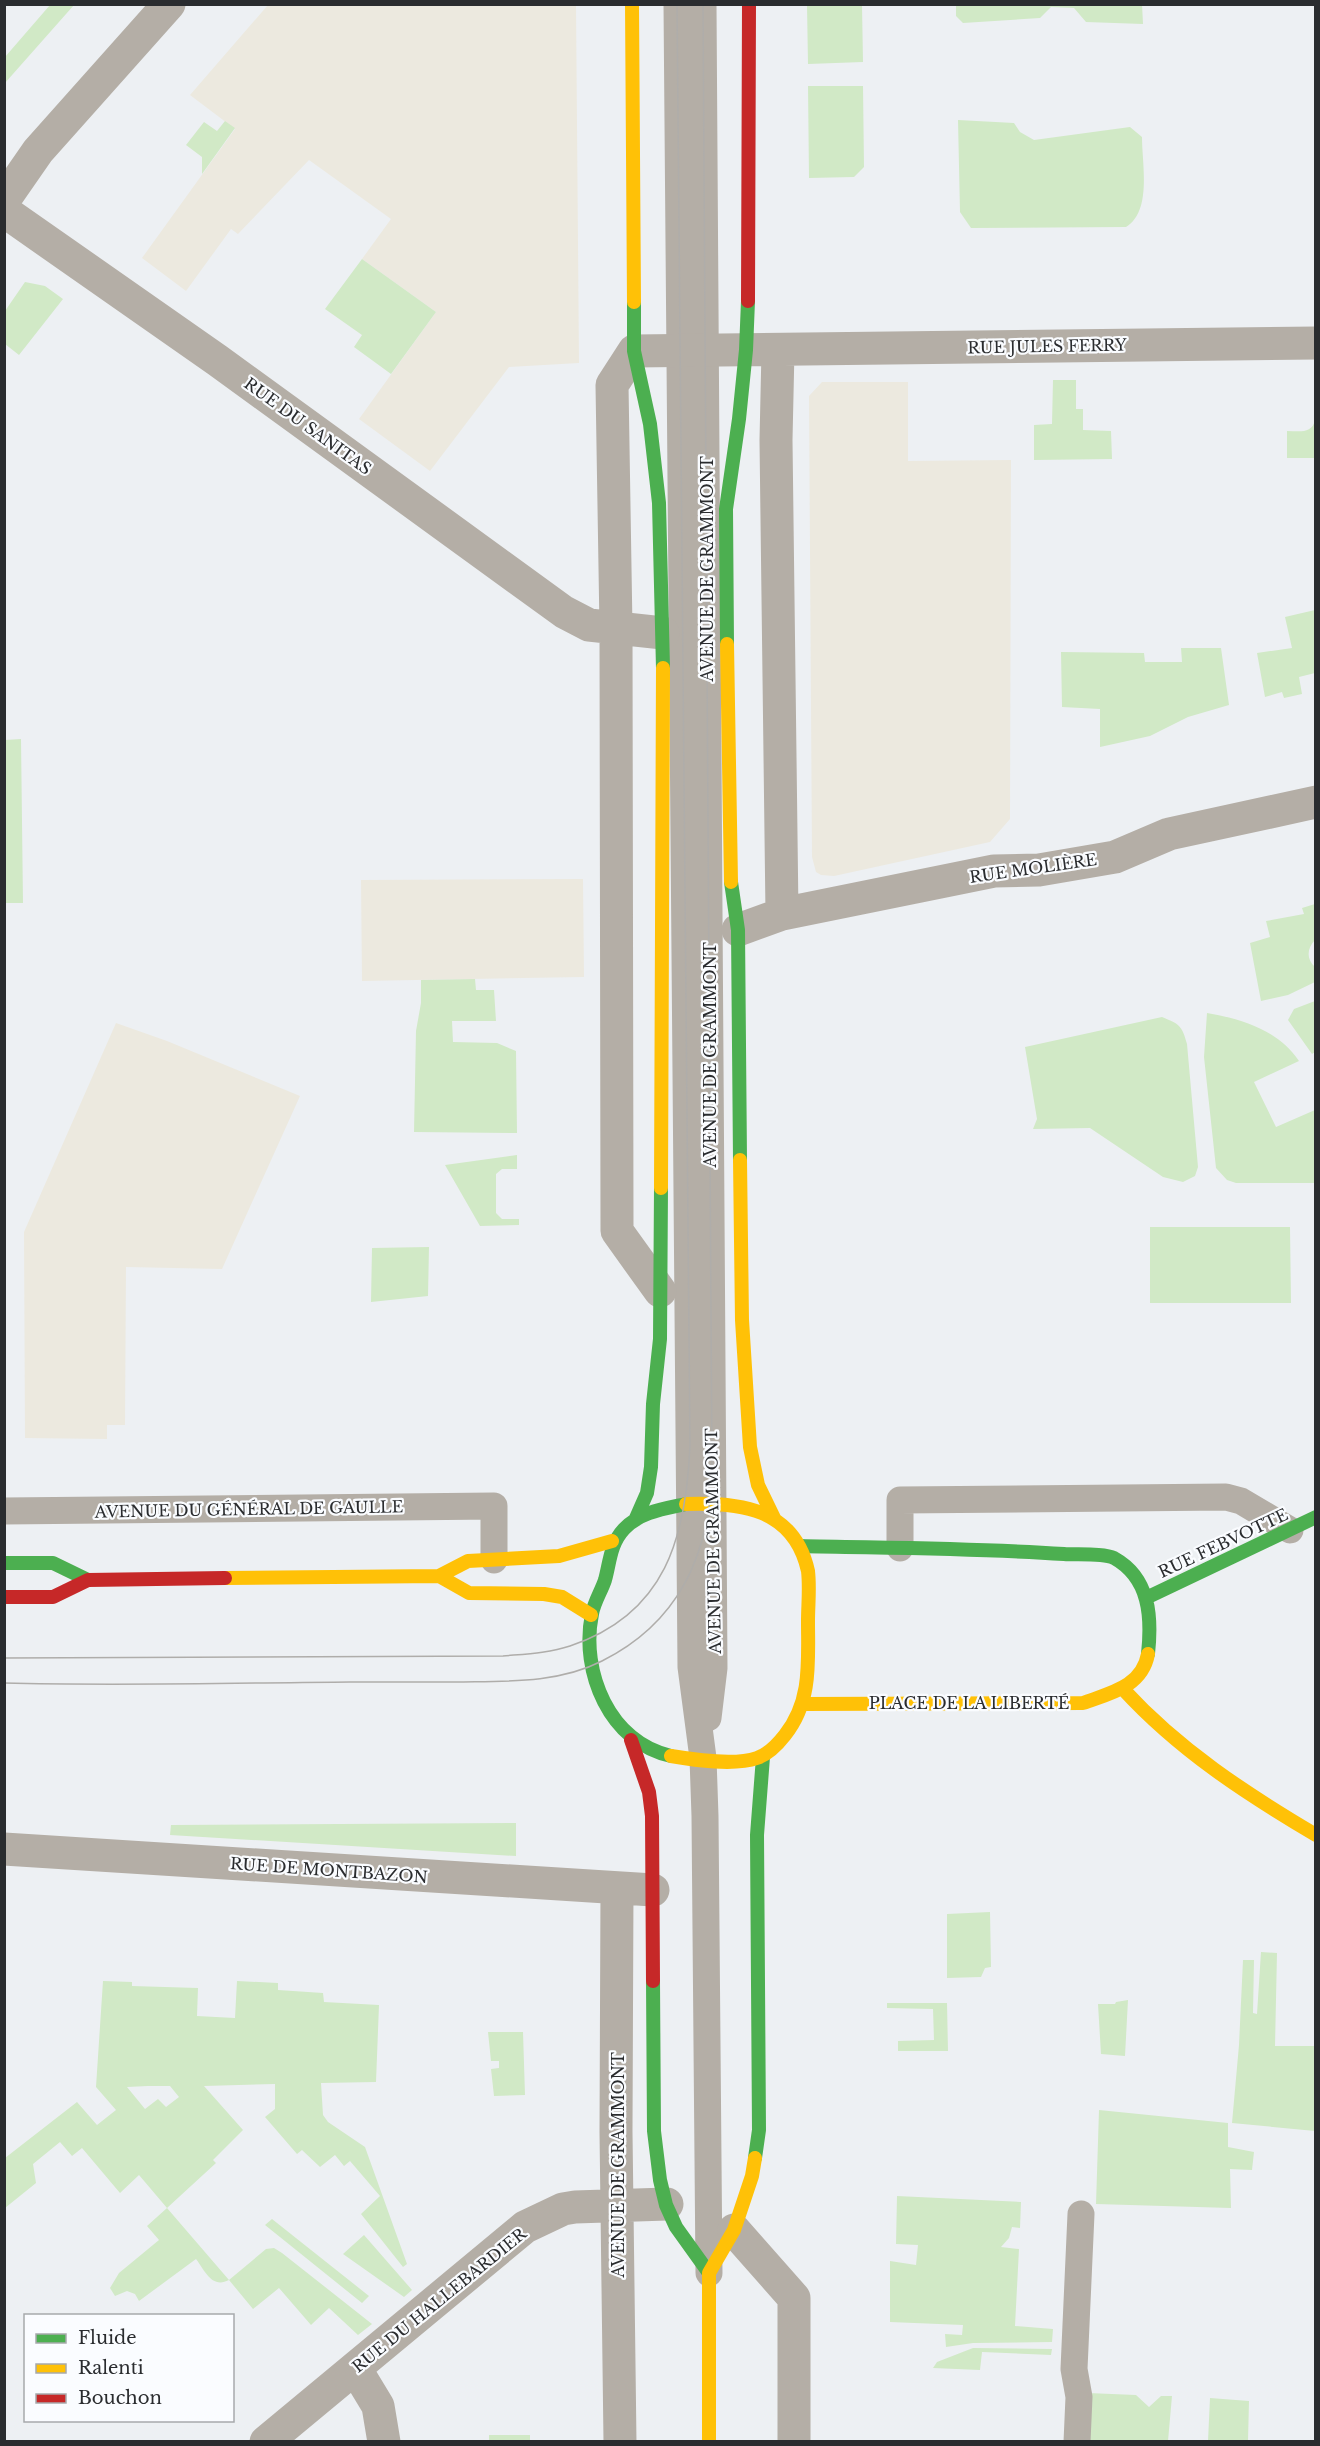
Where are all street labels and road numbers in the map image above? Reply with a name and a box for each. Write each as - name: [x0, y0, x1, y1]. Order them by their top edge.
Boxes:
- street label: RUE JULES FERRY: [967, 335, 1127, 357]
- street label: RUE DU SANITAS: [240, 373, 376, 479]
- street label: AVENUE DE GRAMMONT: [697, 456, 717, 683]
- street label: RUE MOLIÈRE: [968, 849, 1098, 887]
- street label: AVENUE DE GRAMMONT: [700, 942, 720, 1169]
- street label: AVENUE DE GRAMMONT: [701, 1428, 725, 1655]
- street label: AVENUE DU GÉNÉRAL DE GAULLE: [94, 1496, 403, 1522]
- street label: RUE FEBVOTTE: [1155, 1504, 1291, 1582]
- street label: PLACE DE LA LIBERTÉ: [869, 1693, 1069, 1713]
- street label: RUE DE MONTBAZON: [230, 1853, 428, 1887]
- street label: AVENUE DE GRAMMONT: [608, 2052, 628, 2279]
- street label: RUE DU HALLEBARDIER: [348, 2223, 531, 2377]

